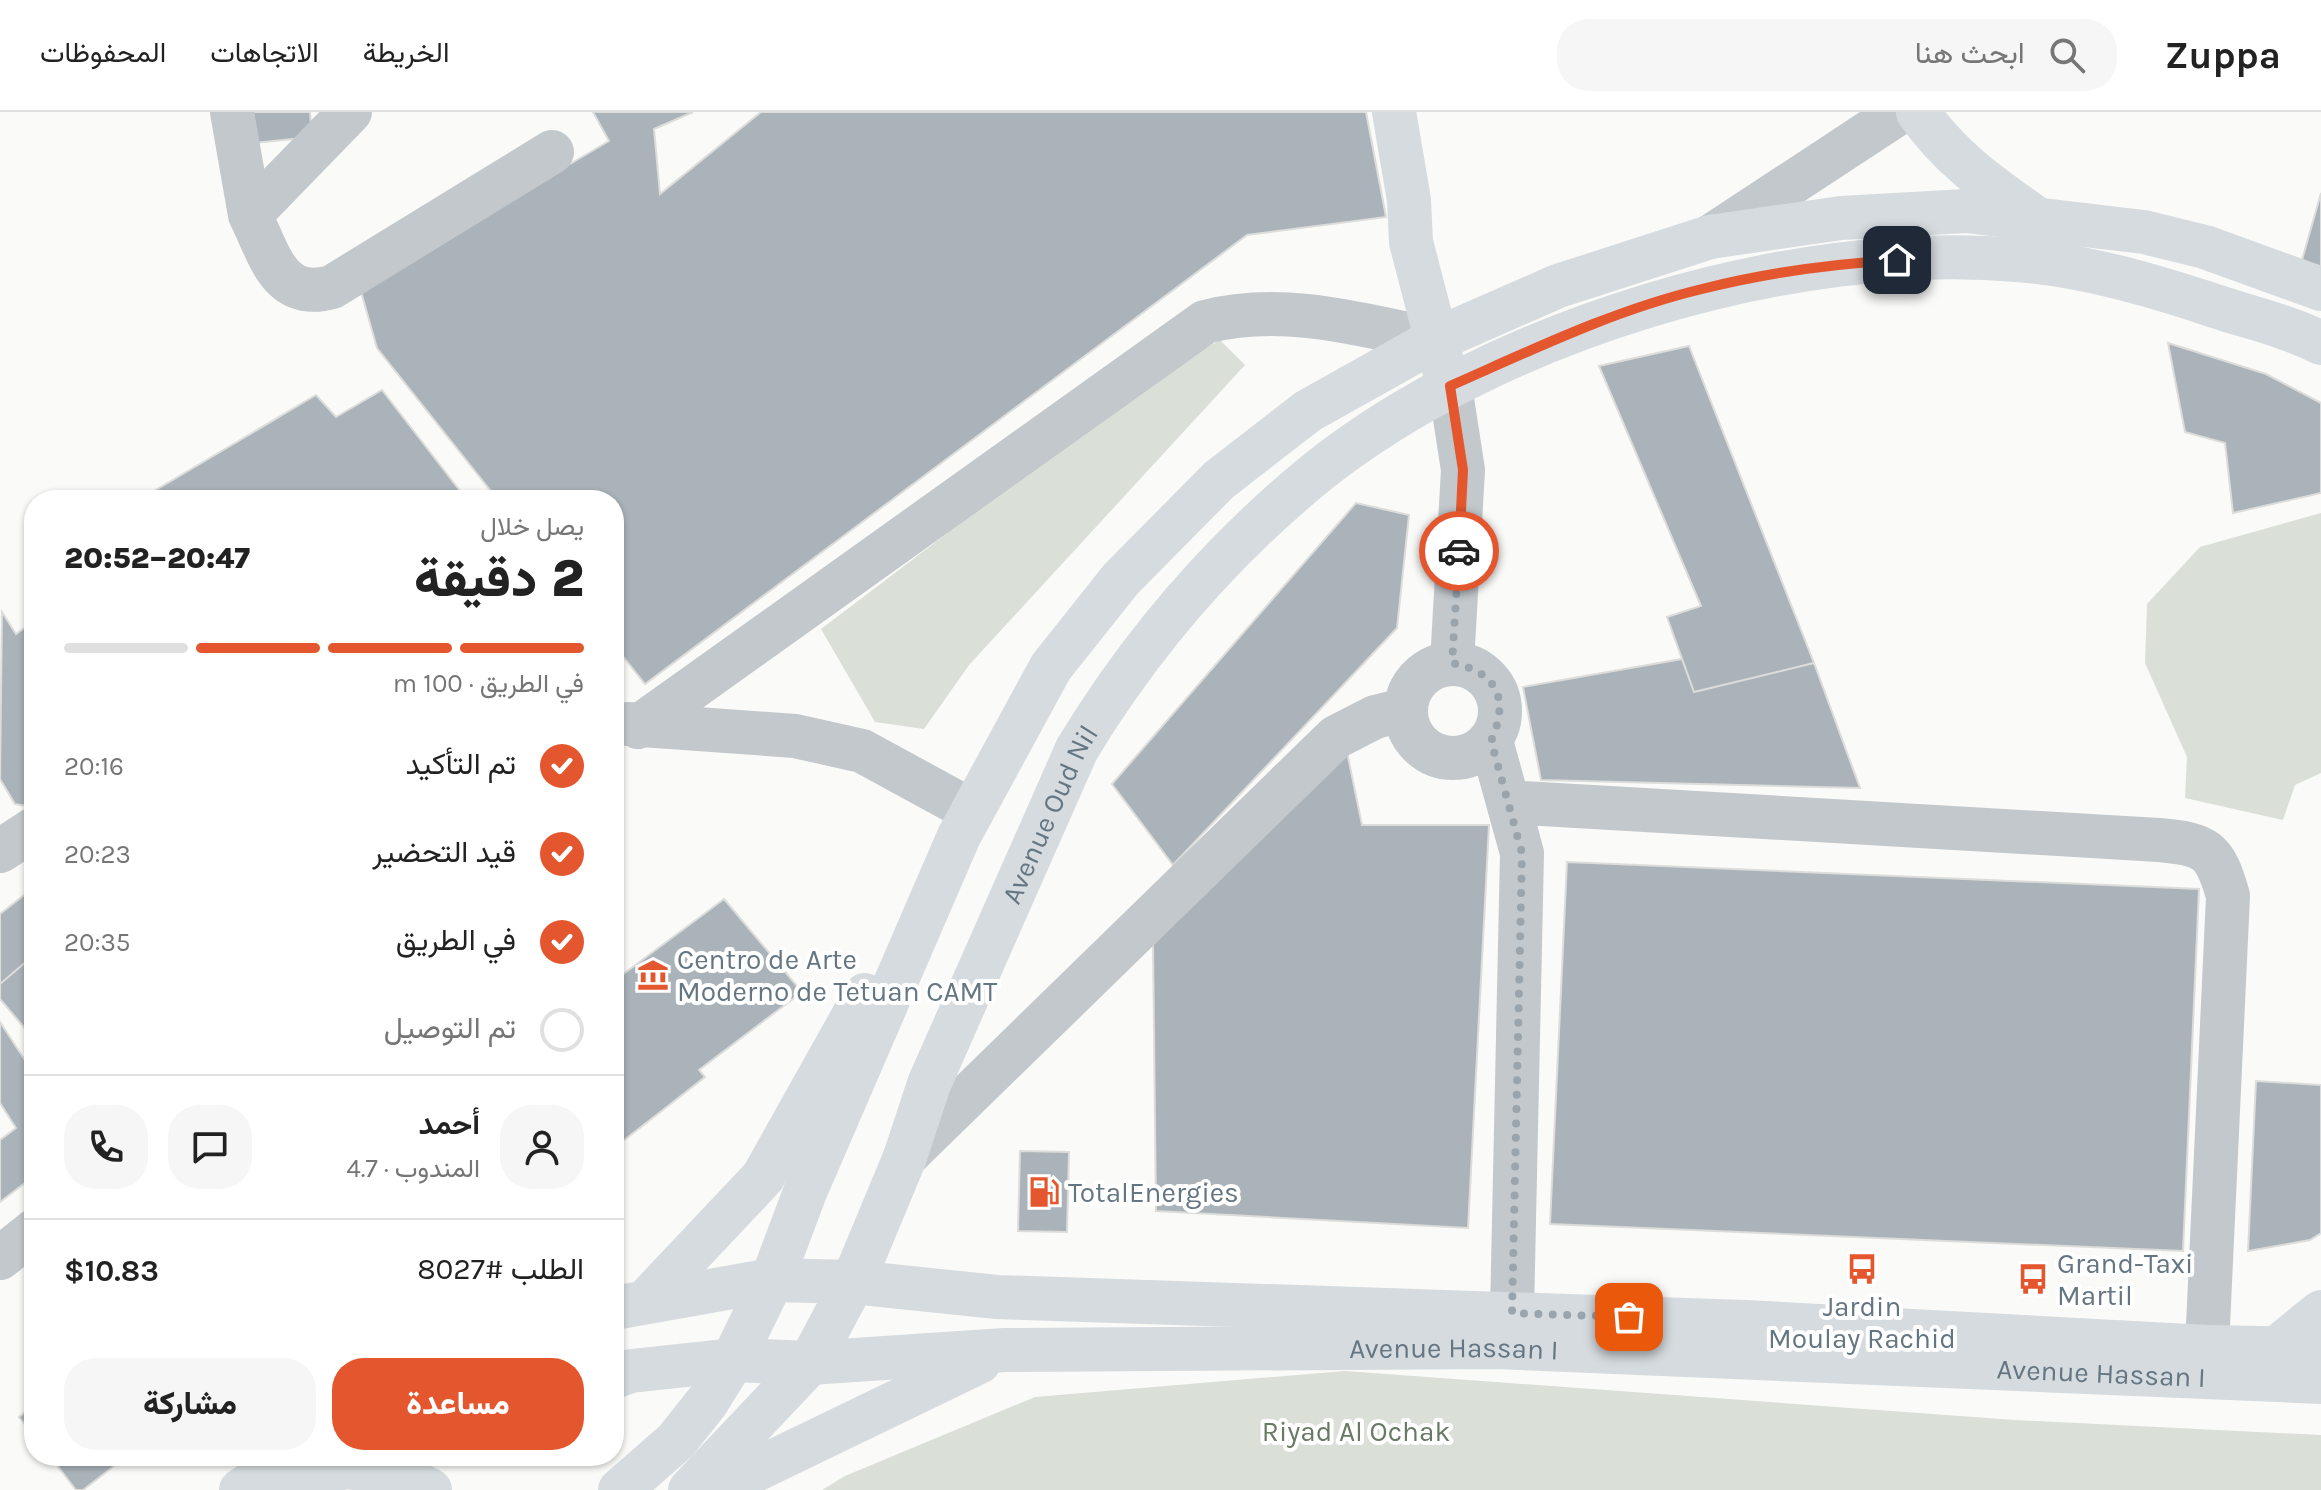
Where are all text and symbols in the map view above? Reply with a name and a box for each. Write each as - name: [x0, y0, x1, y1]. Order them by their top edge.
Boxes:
- search box: [1557, 19, 2117, 91]
- icon: search: [2045, 33, 2089, 77]
- text: Zuppa: [2165, 33, 2281, 78]
- text: ابحث هنا: [1915, 35, 2025, 71]
- text: المحفوظات: [40, 36, 166, 69]
- text: الاتجاهات: [210, 36, 319, 69]
- text: الخريطة: [363, 36, 449, 69]
- pin: [1863, 226, 1931, 294]
- icon: home: [1875, 238, 1919, 282]
- text: يصل خلال: [480, 511, 584, 542]
- courier: [1419, 511, 1499, 591]
- icon: car: [1437, 529, 1481, 573]
- text: 20:47–20:52: [64, 540, 250, 576]
- text: 2 دقيقة: [414, 548, 584, 609]
- text: في الطريق · 100 m: [393, 668, 584, 699]
- street label: Avenue Oud Nil: [994, 719, 1104, 909]
- icon: check: [540, 744, 584, 788]
- text: تم التأكيد: [406, 746, 516, 782]
- text: 20:16: [64, 751, 124, 782]
- icon: check: [540, 832, 584, 876]
- text: قيد التحضير: [372, 834, 516, 870]
- text: 20:23: [64, 839, 131, 870]
- icon: check: [540, 920, 584, 964]
- text: في الطريق: [396, 922, 516, 958]
- text: 20:35: [64, 927, 131, 958]
- place label: Centro de Arte Moderno de Tetuan CAMT: [677, 943, 997, 1008]
- museum icon: Centro de Arte Moderno de Tetuan CAMT: [636, 958, 670, 992]
- text: تم التوصيل: [384, 1010, 516, 1046]
- button: phone: [64, 1105, 148, 1189]
- button: chat: [168, 1105, 252, 1189]
- button: person: [500, 1105, 584, 1189]
- text: أحمد: [418, 1106, 480, 1142]
- text: المندوب · 4.7: [346, 1153, 480, 1184]
- fuel station icon: TotalEnergies: [1027, 1175, 1061, 1209]
- place label: TotalEnergies: [1068, 1176, 1239, 1209]
- place label: Grand-Taxi Martil: [2057, 1247, 2193, 1312]
- text: الطلب #8027: [417, 1251, 584, 1287]
- bus stop icon: Jardin Moulay Rachid: [1845, 1252, 1879, 1286]
- text: $10.83: [64, 1253, 159, 1289]
- bus stop icon: Grand-Taxi Martil: [2016, 1262, 2050, 1296]
- pin: [1595, 1283, 1663, 1351]
- place label: Jardin Moulay Rachid: [1768, 1290, 1956, 1355]
- icon: bag: [1607, 1295, 1651, 1339]
- street label: Avenue Hassan I: [1349, 1331, 1559, 1366]
- street label: Avenue Hassan I: [1996, 1352, 2207, 1394]
- button: مشاركة: [64, 1358, 316, 1450]
- button: مساعدة: [332, 1358, 584, 1450]
- park label: Riyad Al Ochak: [1262, 1415, 1450, 1448]

